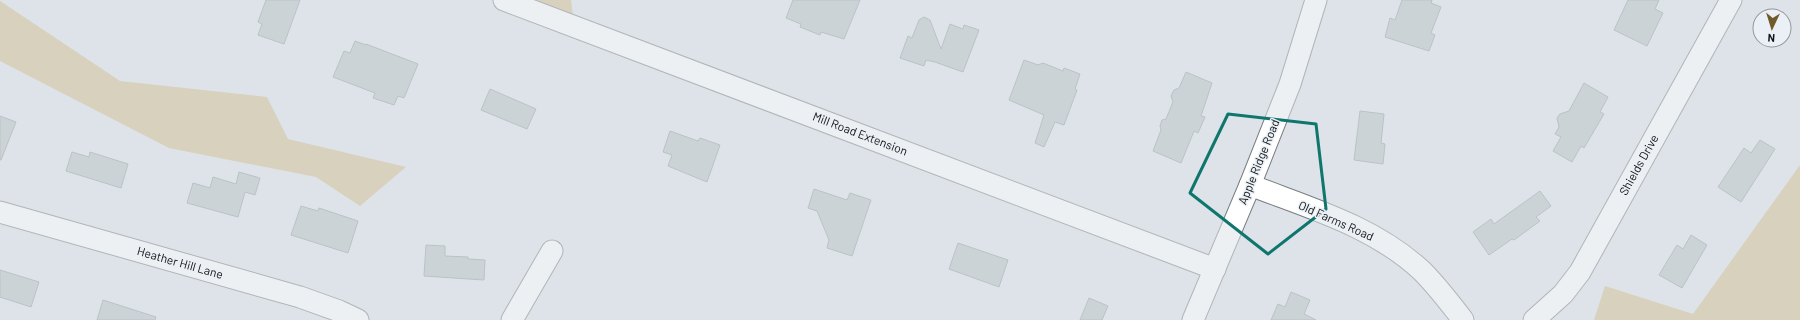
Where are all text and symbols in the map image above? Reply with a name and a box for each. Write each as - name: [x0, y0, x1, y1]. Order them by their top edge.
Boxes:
- north arrow: [1752, 8, 1792, 48]
- text: N: [1767, 32, 1775, 45]
- street label: Mill Road Extension: [811, 109, 910, 158]
- street label: Apple Ridge Road: [1235, 117, 1282, 206]
- street label: Shields Drive: [1616, 132, 1661, 197]
- street label: Old Farms Road: [1297, 197, 1376, 243]
- street label: Heather Hill Lane: [136, 243, 225, 281]

